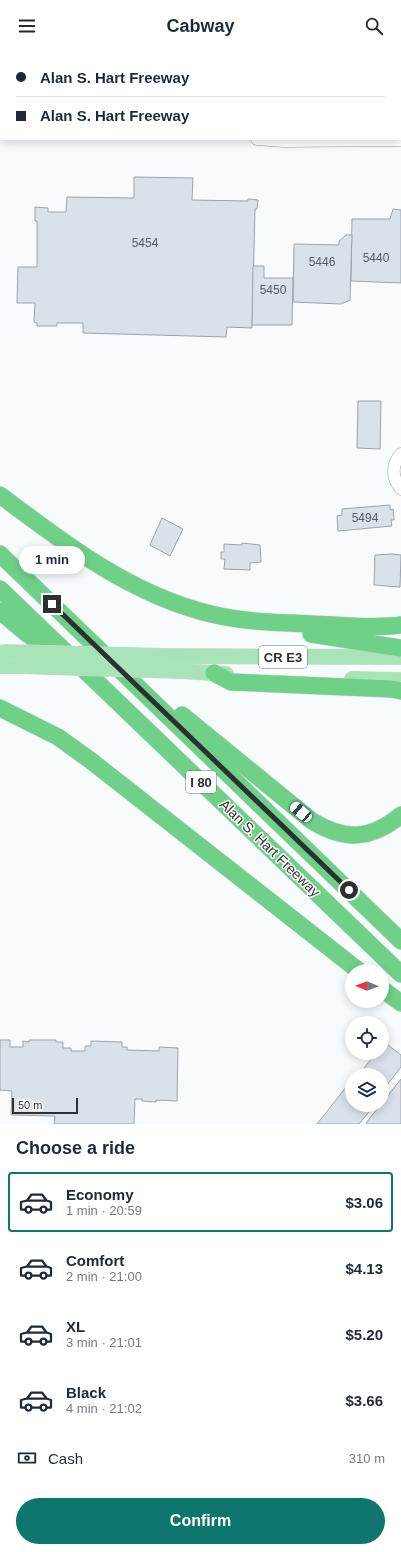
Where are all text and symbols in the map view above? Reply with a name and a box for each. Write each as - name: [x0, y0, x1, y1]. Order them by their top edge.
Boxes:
- icon: menu: [16, 15, 38, 37]
- icon: search: [363, 15, 385, 37]
- text: Cabway: [166, 16, 235, 36]
- text: Alan S. Hart Freeway: [40, 69, 189, 86]
- text: Alan S. Hart Freeway: [40, 107, 189, 124]
- house number: 5454: [132, 236, 159, 250]
- house number: 5440: [363, 251, 390, 265]
- house number: 5446: [309, 255, 336, 269]
- house number: 5450: [260, 283, 287, 297]
- house number: 5494: [352, 511, 379, 525]
- callout: 1 min: [19, 546, 85, 574]
- text: 1 min: [35, 552, 69, 567]
- route end: [43, 595, 61, 613]
- road number: CR E3: [259, 646, 307, 668]
- road number: I 80: [186, 771, 216, 793]
- street label: Alan S. Hart Freeway: [217, 796, 323, 900]
- car: [288, 800, 314, 824]
- route start: [340, 881, 358, 899]
- north arrow: [345, 964, 389, 1008]
- map controls: [345, 964, 389, 1112]
- button: locate: [345, 1016, 389, 1060]
- button: layers: [345, 1068, 389, 1112]
- scale bar: [12, 1096, 78, 1115]
- text: 50 m: [18, 1099, 42, 1111]
- text: Choose a ride: [16, 1138, 135, 1158]
- icon: car: [18, 1184, 54, 1220]
- text: Economy: [66, 1186, 134, 1203]
- text: $3.06: [345, 1194, 383, 1211]
- text: 1 min · 20:59: [66, 1203, 142, 1218]
- icon: car: [18, 1250, 54, 1286]
- text: Comfort: [66, 1252, 124, 1269]
- text: $4.13: [345, 1260, 383, 1277]
- text: 2 min · 21:00: [66, 1269, 142, 1284]
- icon: car: [18, 1316, 54, 1352]
- text: XL: [66, 1318, 85, 1335]
- text: $5.20: [345, 1326, 383, 1343]
- text: 3 min · 21:01: [66, 1335, 142, 1350]
- icon: car: [18, 1382, 54, 1418]
- text: Black: [66, 1384, 106, 1401]
- text: $3.66: [345, 1392, 383, 1409]
- text: 4 min · 21:02: [66, 1401, 142, 1416]
- icon: cash: [16, 1447, 38, 1469]
- text: Cash: [48, 1450, 83, 1467]
- text: 310 m: [349, 1451, 385, 1466]
- button: Confirm: [16, 1498, 385, 1544]

